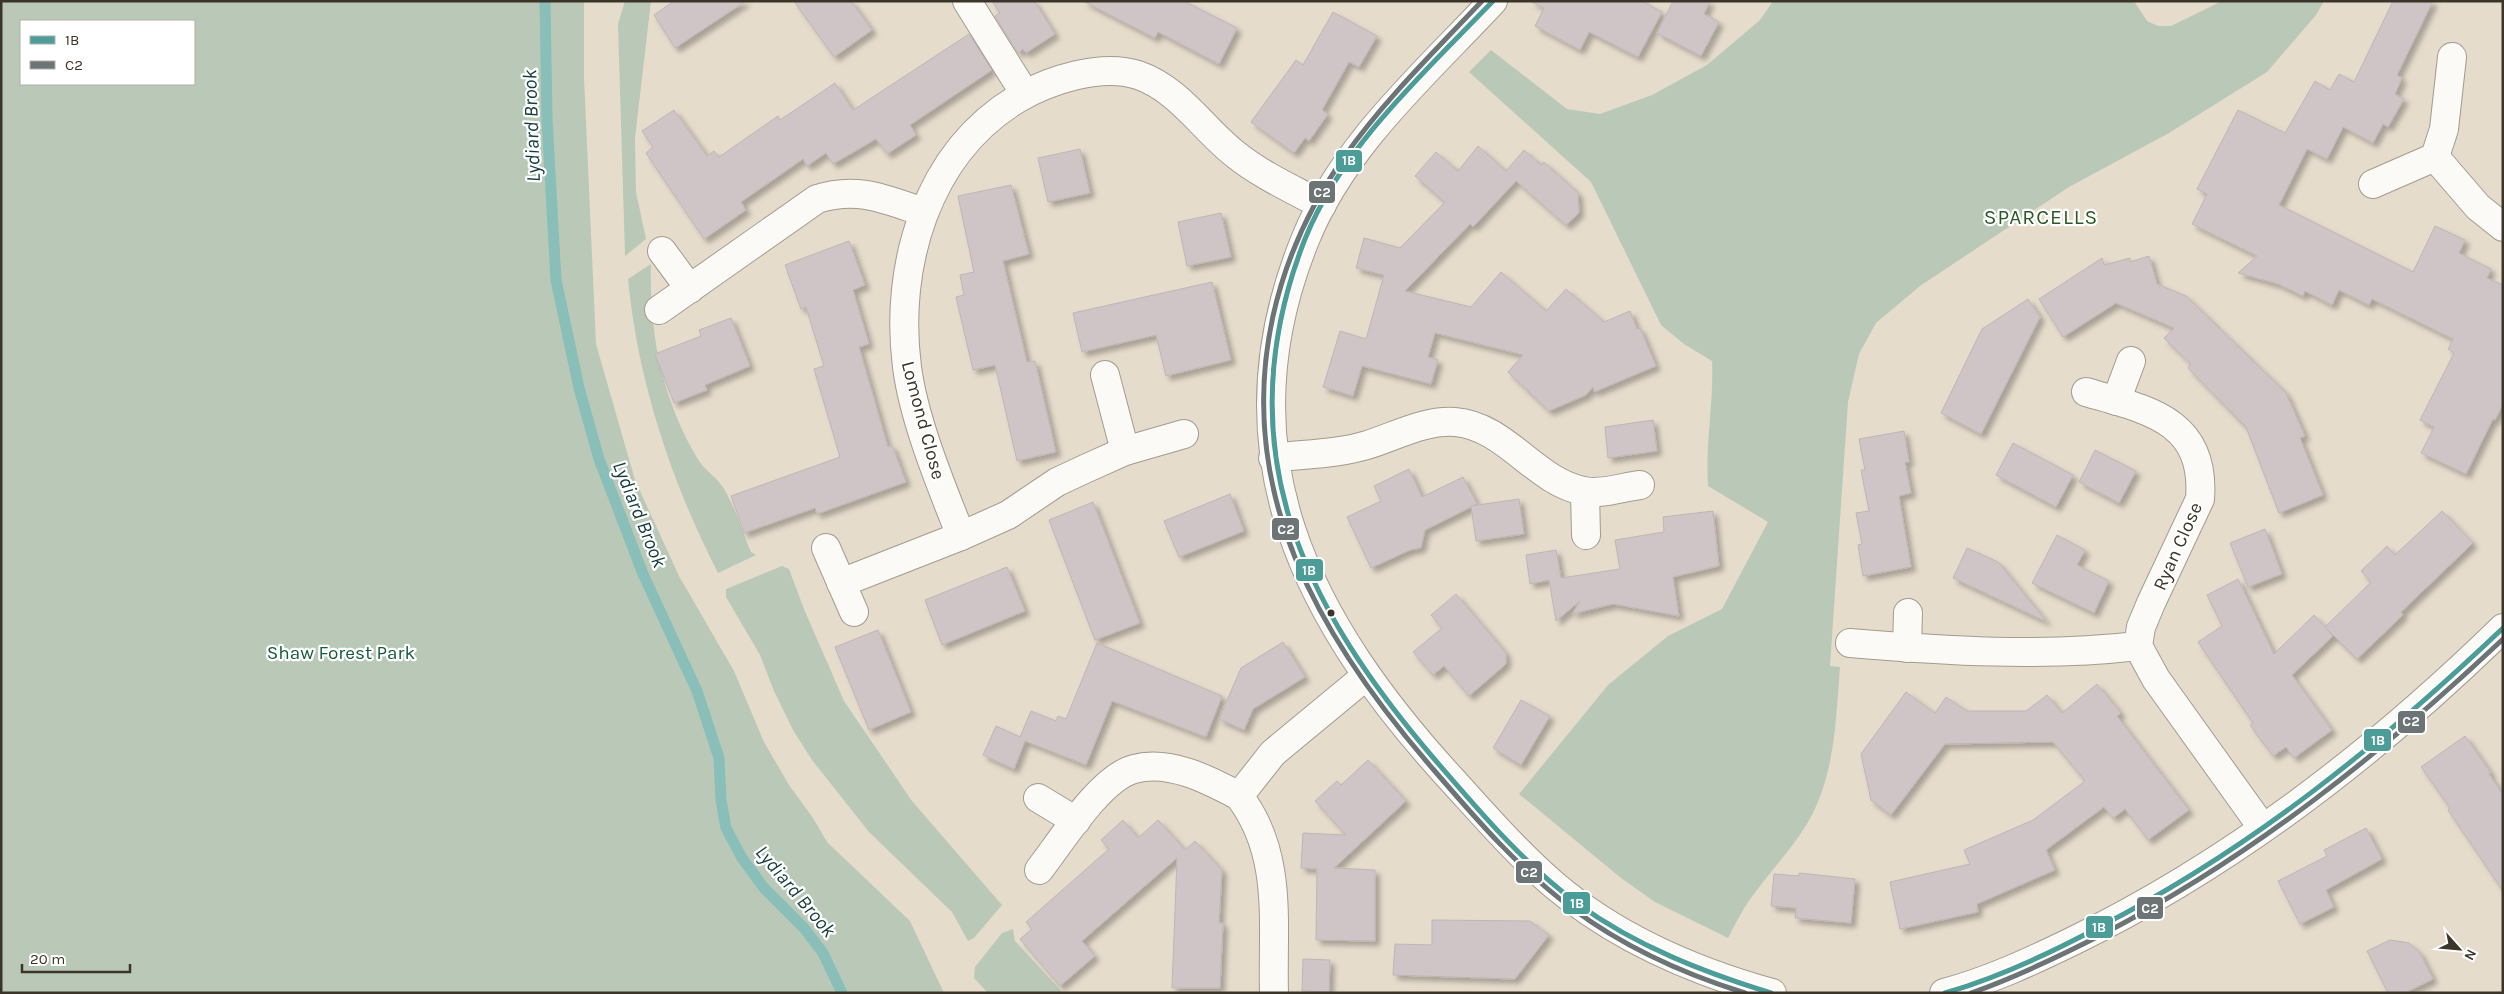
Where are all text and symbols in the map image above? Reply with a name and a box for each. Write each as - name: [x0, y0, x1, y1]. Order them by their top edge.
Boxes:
- legend: [20, 20, 195, 85]
- text: 1B: [65, 31, 79, 49]
- text: C2: [65, 56, 83, 74]
- water label: Lydiard Brook: [518, 68, 545, 183]
- line badge: 1B: [1335, 149, 1363, 173]
- text: 1B: [1342, 152, 1356, 169]
- line badge: C2: [1308, 180, 1336, 204]
- text: C2: [1313, 184, 1331, 201]
- district label: SPARCELLS: [1984, 205, 2098, 229]
- street label: Lomond Close: [897, 359, 949, 482]
- water label: Lydiard Brook: [608, 458, 672, 571]
- street label: Ryan Close: [2149, 499, 2207, 594]
- line badge: C2: [1271, 517, 1300, 541]
- text: C2: [1277, 521, 1295, 538]
- line badge: 1B: [1295, 558, 1324, 582]
- text: 1B: [1302, 562, 1316, 579]
- unlabelled marker: [1326, 608, 1336, 618]
- park label: Shaw Forest Park: [267, 642, 415, 664]
- line badge: C2: [2397, 710, 2426, 734]
- text: C2: [2402, 713, 2420, 730]
- line badge: 1B: [2363, 728, 2392, 752]
- text: 1B: [2371, 732, 2385, 749]
- water label: Lydiard Brook: [751, 841, 841, 943]
- line badge: C2: [1515, 860, 1543, 884]
- text: C2: [1520, 864, 1538, 881]
- line badge: 1B: [1562, 891, 1591, 915]
- text: 1B: [1570, 895, 1584, 912]
- line badge: C2: [2136, 896, 2164, 920]
- text: C2: [2141, 900, 2159, 917]
- line badge: 1B: [2085, 915, 2114, 939]
- text: 1B: [2092, 919, 2106, 936]
- north arrow: [2434, 924, 2484, 974]
- scale bar: [22, 942, 130, 974]
- text: N: [2460, 946, 2480, 963]
- text: 20 m: [30, 950, 65, 968]

